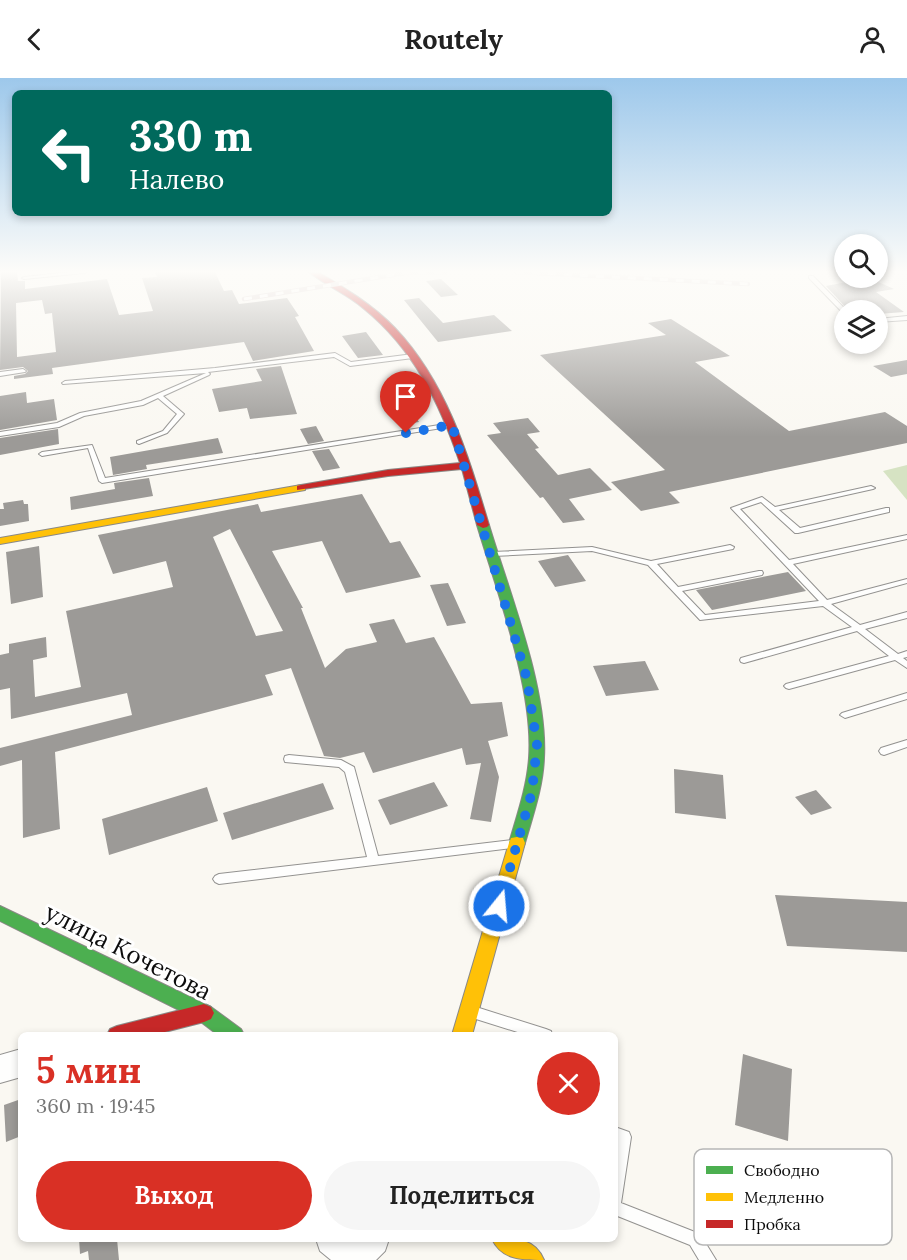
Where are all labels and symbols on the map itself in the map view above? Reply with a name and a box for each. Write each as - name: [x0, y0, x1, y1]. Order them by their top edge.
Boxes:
- pin: [380, 371, 431, 433]
- position arrow: [467, 874, 531, 938]
- street label: улица Кочетова: [40, 896, 217, 1007]
- legend: [694, 1149, 892, 1245]
- text: Свободно: [744, 1160, 820, 1180]
- text: Медленно: [744, 1187, 824, 1207]
- text: Пробка: [744, 1214, 801, 1234]

